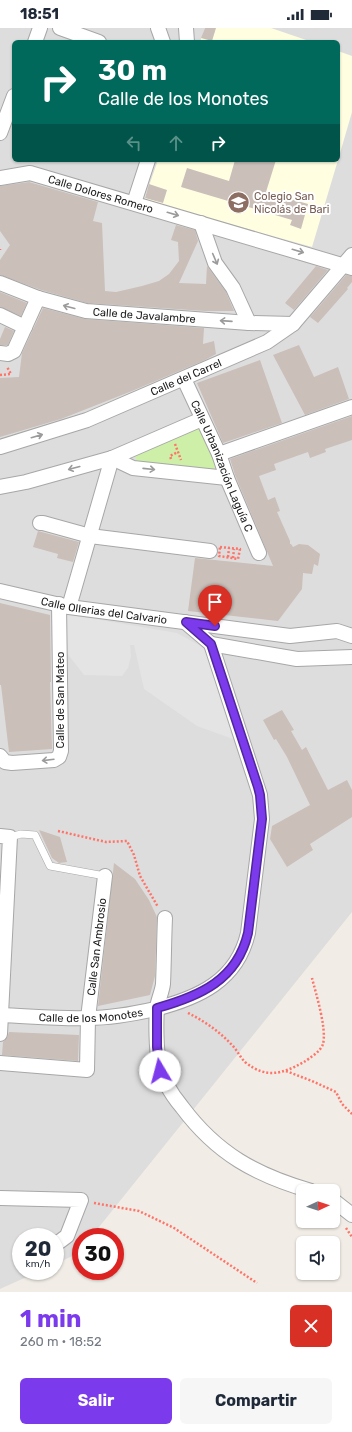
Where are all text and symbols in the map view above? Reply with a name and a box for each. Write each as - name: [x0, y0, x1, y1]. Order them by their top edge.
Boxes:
- text: 18:51: [20, 5, 59, 23]
- text: 30 m: [98, 54, 167, 87]
- icon: right: [32, 56, 84, 108]
- text: Calle de los Monotes: [98, 88, 269, 110]
- icon: left: [123, 132, 145, 154]
- icon: ahead: [165, 132, 187, 154]
- icon: right: [207, 132, 229, 154]
- street label: Calle Dolores Romero: [46, 172, 155, 215]
- school or university icon: Colegio San Nicolás de Bari: [226, 189, 252, 215]
- place label: Colegio San Nicolás de Bari: [254, 190, 329, 216]
- one-way arrow: [166, 211, 179, 219]
- one-way arrow: [291, 248, 304, 255]
- one-way arrow: [211, 253, 219, 265]
- one-way arrow: [63, 303, 76, 310]
- street label: Calle de Javalambre: [92, 305, 196, 326]
- one-way arrow: [220, 318, 233, 325]
- street label: Calle del Carrel: [148, 356, 224, 398]
- street label: Calle Urbanización Laguía C: [188, 398, 256, 534]
- one-way arrow: [31, 432, 44, 439]
- one-way arrow: [68, 465, 81, 472]
- one-way arrow: [142, 466, 155, 473]
- pin: [198, 585, 232, 626]
- icon: arrive: [204, 591, 226, 613]
- street label: Calle Ollerias del Calvario: [40, 594, 168, 626]
- street label: Calle de San Mateo: [54, 652, 67, 748]
- one-way arrow: [42, 756, 55, 764]
- street label: Calle San Ambrosio: [84, 897, 109, 996]
- street label: Calle de los Monotes: [38, 1005, 144, 1025]
- position arrow: [139, 1050, 181, 1092]
- north arrow: [296, 1184, 340, 1228]
- map controls: [296, 1184, 340, 1280]
- speed limit sign: 30: [72, 1228, 124, 1280]
- button: sound: [296, 1236, 340, 1280]
- text: 20: [25, 1237, 51, 1261]
- text: km/h: [26, 1258, 50, 1270]
- text: 1 min: [20, 1305, 81, 1333]
- button: close: [290, 1305, 332, 1347]
- text: 260 m · 18:52: [20, 1334, 102, 1349]
- button: Salir: [20, 1378, 172, 1424]
- button: Compartir: [180, 1378, 332, 1424]

